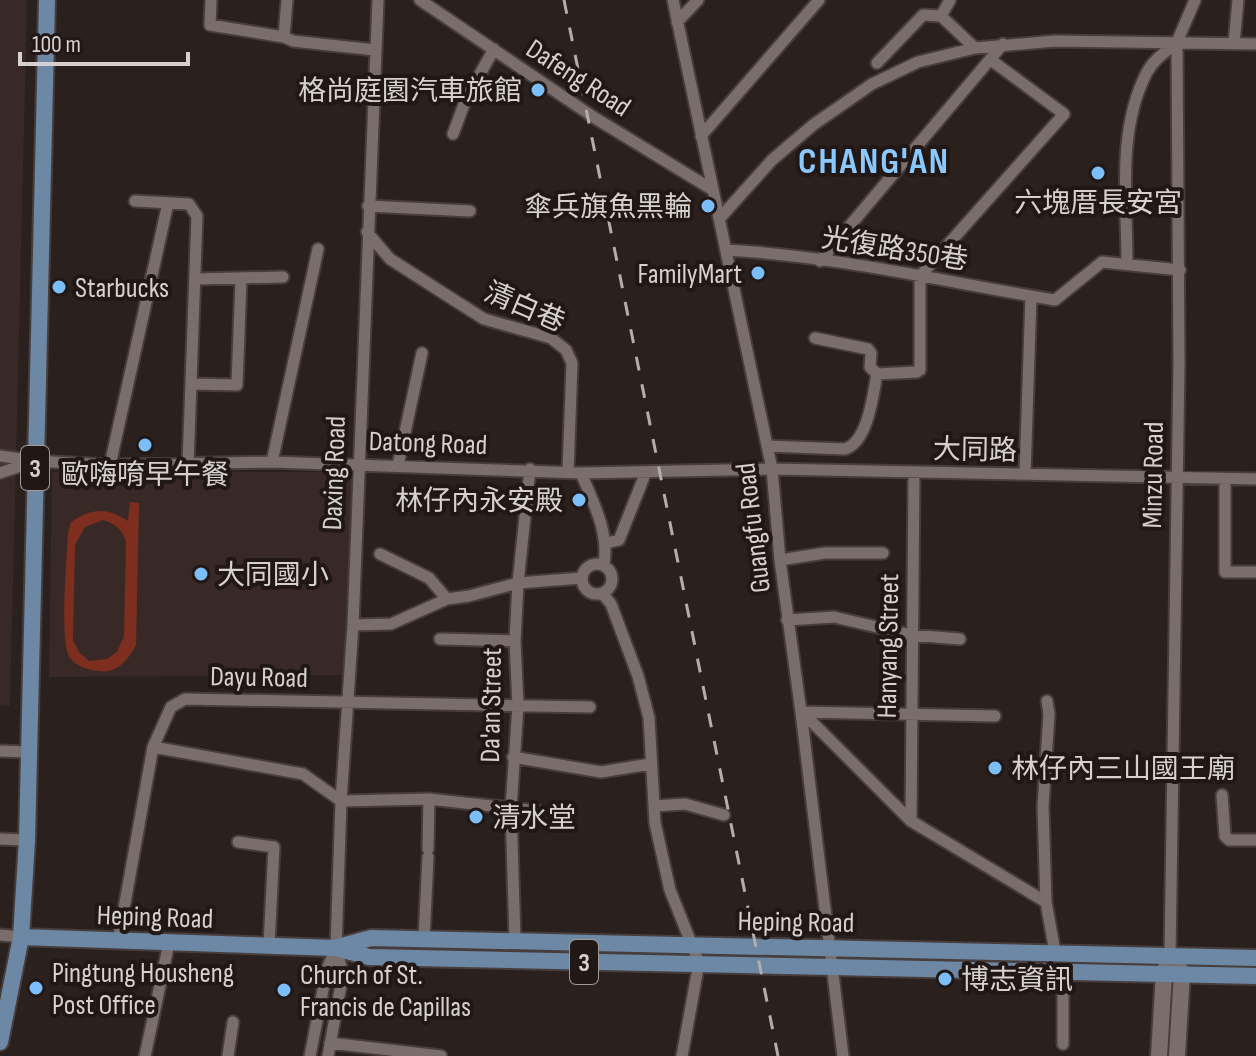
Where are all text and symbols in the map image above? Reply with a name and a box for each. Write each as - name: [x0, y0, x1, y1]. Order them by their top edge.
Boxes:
- scale bar: [20, 16, 188, 66]
- text: 100 m: [32, 30, 81, 59]
- street label: Dafeng Road: [520, 32, 636, 124]
- place label: 格尚庭園汽車旅館: [298, 75, 522, 108]
- marker: 格尚庭園汽車旅館: [529, 81, 547, 99]
- district label: CHANG'AN: [798, 141, 950, 184]
- marker: 六塊厝長安宮: [1089, 164, 1107, 182]
- place label: 六塊厝長安宮: [1014, 187, 1182, 220]
- place label: 傘兵旗魚黑輪: [524, 191, 692, 224]
- marker: 傘兵旗魚黑輪: [699, 197, 717, 215]
- street label: 光復路350巷: [819, 222, 970, 277]
- place label: FamilyMart: [638, 258, 742, 291]
- marker: FamilyMart: [749, 264, 767, 282]
- place label: Starbucks: [75, 272, 169, 305]
- street label: 清白巷: [479, 276, 570, 339]
- marker: Starbucks: [50, 278, 68, 296]
- street label: Daxing Road: [316, 415, 353, 531]
- street label: Minzu Road: [1136, 421, 1171, 529]
- street label: Datong Road: [368, 425, 488, 462]
- street label: 大同路: [933, 433, 1017, 468]
- marker: 歐嗨唷早午餐: [136, 436, 154, 454]
- road number: 3: [21, 446, 49, 490]
- place label: 歐嗨唷早午餐: [61, 459, 229, 492]
- street label: Guangfu Road: [729, 461, 778, 595]
- place label: 林仔內永安殿: [395, 485, 563, 518]
- marker: 林仔內永安殿: [570, 491, 588, 509]
- place label: 大同國小: [217, 559, 329, 592]
- marker: 大同國小: [192, 565, 210, 583]
- street label: Hanyang Street: [871, 573, 906, 719]
- street label: Da'an Street: [474, 647, 509, 763]
- street label: Dayu Road: [210, 660, 308, 695]
- place label: 林仔內三山國王廟: [1011, 753, 1235, 786]
- marker: 林仔內三山國王廟: [986, 759, 1004, 777]
- place label: 清水堂: [492, 802, 576, 835]
- marker: 清水堂: [467, 808, 485, 826]
- street label: Heping Road: [96, 899, 214, 936]
- street label: Heping Road: [737, 905, 855, 940]
- road number: 3: [570, 940, 598, 984]
- place label: Pingtung Housheng Post Office: [52, 957, 234, 1022]
- place label: Church of St. Francis de Capillas: [300, 959, 471, 1024]
- place label: 博志資訊: [961, 964, 1073, 997]
- marker: 博志資訊: [936, 970, 954, 988]
- marker: Pingtung Housheng Post Office: [27, 979, 45, 997]
- marker: Church of St. Francis de Capillas: [275, 981, 293, 999]

